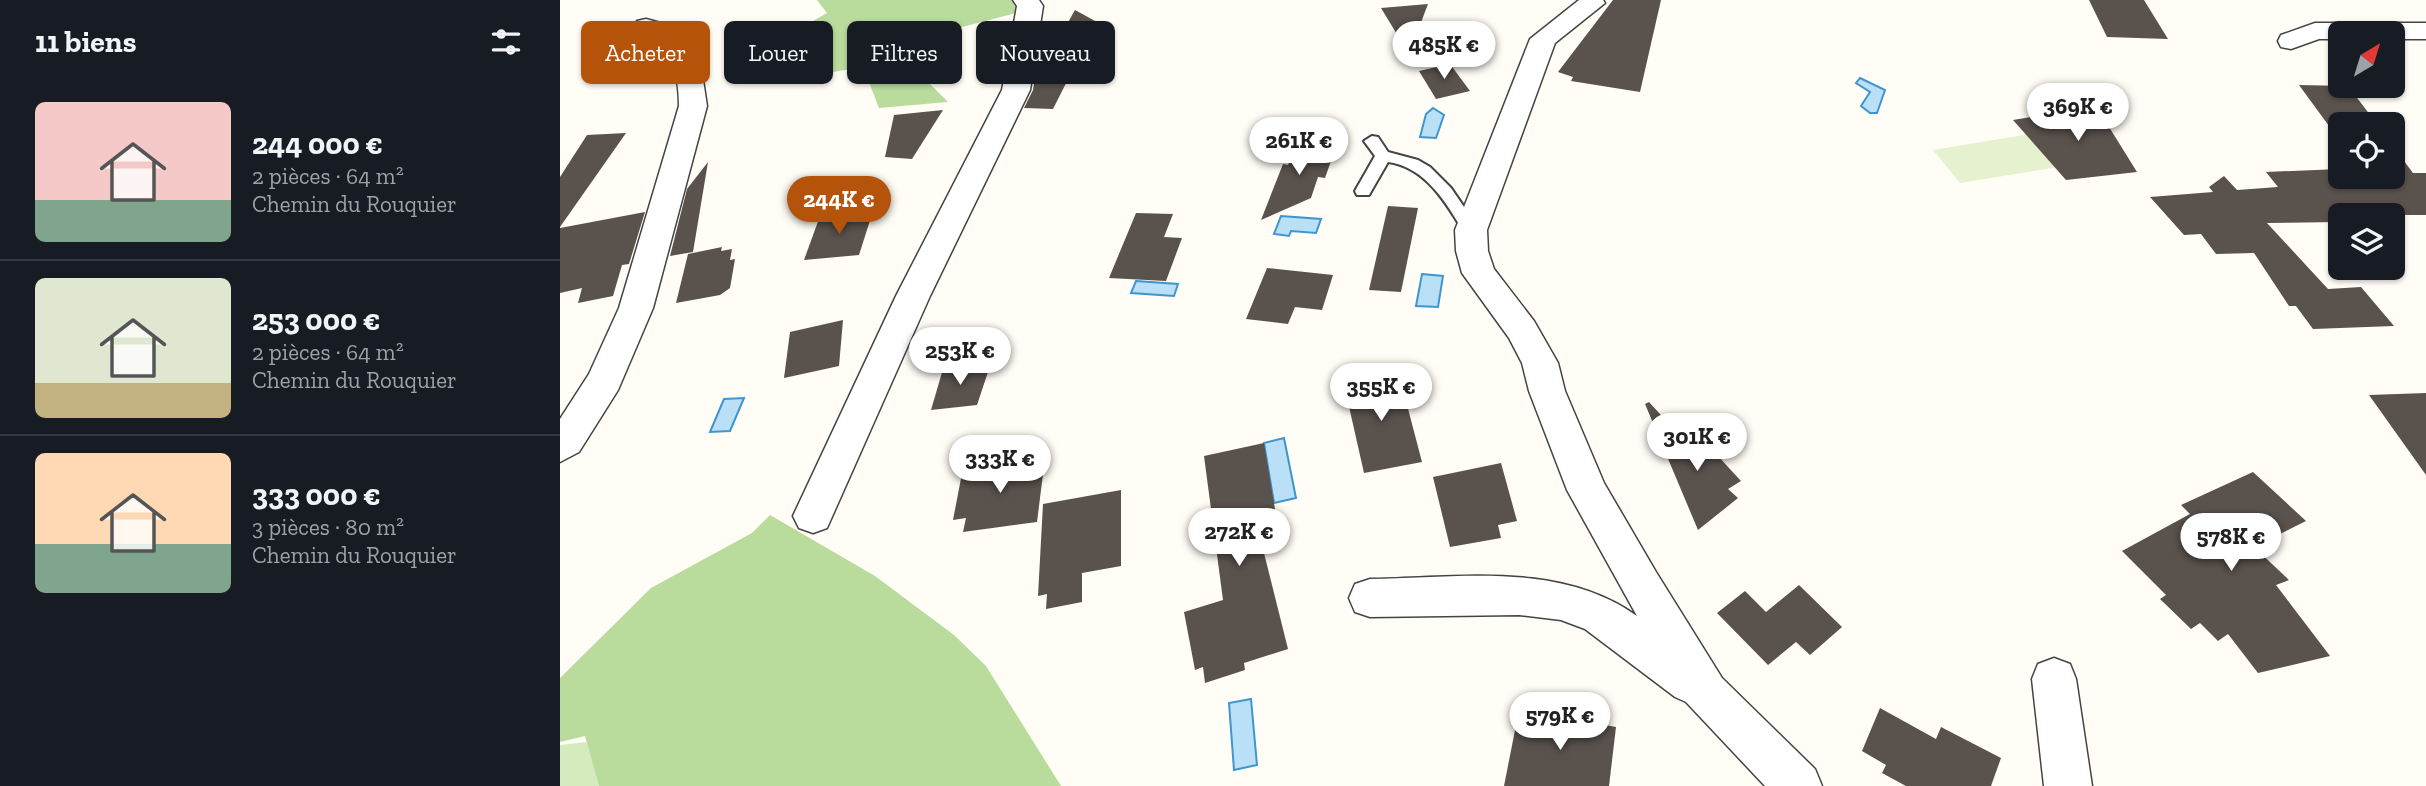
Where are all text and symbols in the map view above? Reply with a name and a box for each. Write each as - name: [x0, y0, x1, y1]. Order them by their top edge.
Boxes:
- chip: Acheter: [581, 21, 710, 84]
- chip: Louer: [724, 21, 833, 84]
- chip: Filtres: [847, 21, 962, 84]
- chip: Nouveau: [976, 21, 1115, 84]
- north arrow: [2328, 21, 2404, 98]
- map controls: [2328, 21, 2405, 280]
- pin: 485K €: [1387, 22, 1501, 81]
- icon: filters: [487, 23, 525, 61]
- text: 11 biens: [35, 24, 136, 60]
- text: 485K €: [1409, 30, 1479, 58]
- pin: 369K €: [2021, 83, 2135, 143]
- text: 369K €: [2043, 92, 2113, 120]
- button: locate: [2328, 112, 2405, 189]
- pin: 261K €: [1242, 118, 1356, 177]
- text: 244 000 €: [252, 126, 383, 162]
- text: 261K €: [1265, 126, 1333, 154]
- icon: home: [91, 130, 175, 214]
- text: 2 pièces · 64 m²: [252, 162, 404, 190]
- pin: 244K €: [782, 176, 896, 236]
- text: 244K €: [803, 185, 875, 213]
- text: Chemin du Rouquier: [252, 190, 457, 218]
- button: layers: [2328, 203, 2405, 280]
- text: 253 000 €: [252, 302, 381, 338]
- icon: home: [91, 306, 175, 390]
- pin: 253K €: [903, 328, 1017, 387]
- text: 253K €: [925, 336, 995, 364]
- text: 2 pièces · 64 m²: [252, 338, 404, 366]
- pin: 355K €: [1324, 364, 1438, 423]
- text: Chemin du Rouquier: [252, 366, 457, 394]
- text: 355K €: [1346, 372, 1416, 400]
- pin: 301K €: [1640, 414, 1754, 473]
- text: 301K €: [1663, 422, 1731, 450]
- pin: 333K €: [943, 435, 1057, 495]
- text: 333K €: [965, 444, 1035, 472]
- text: 333 000 €: [252, 477, 381, 513]
- icon: home: [91, 481, 175, 565]
- pin: 272K €: [1182, 508, 1296, 568]
- text: 3 pièces · 80 m²: [252, 513, 404, 541]
- pin: 578K €: [2174, 514, 2288, 573]
- text: 272K €: [1204, 517, 1274, 545]
- text: 578K €: [2196, 522, 2266, 550]
- text: Chemin du Rouquier: [252, 541, 457, 569]
- pin: 579K €: [1503, 692, 1617, 752]
- text: 579K €: [1525, 701, 1595, 729]

